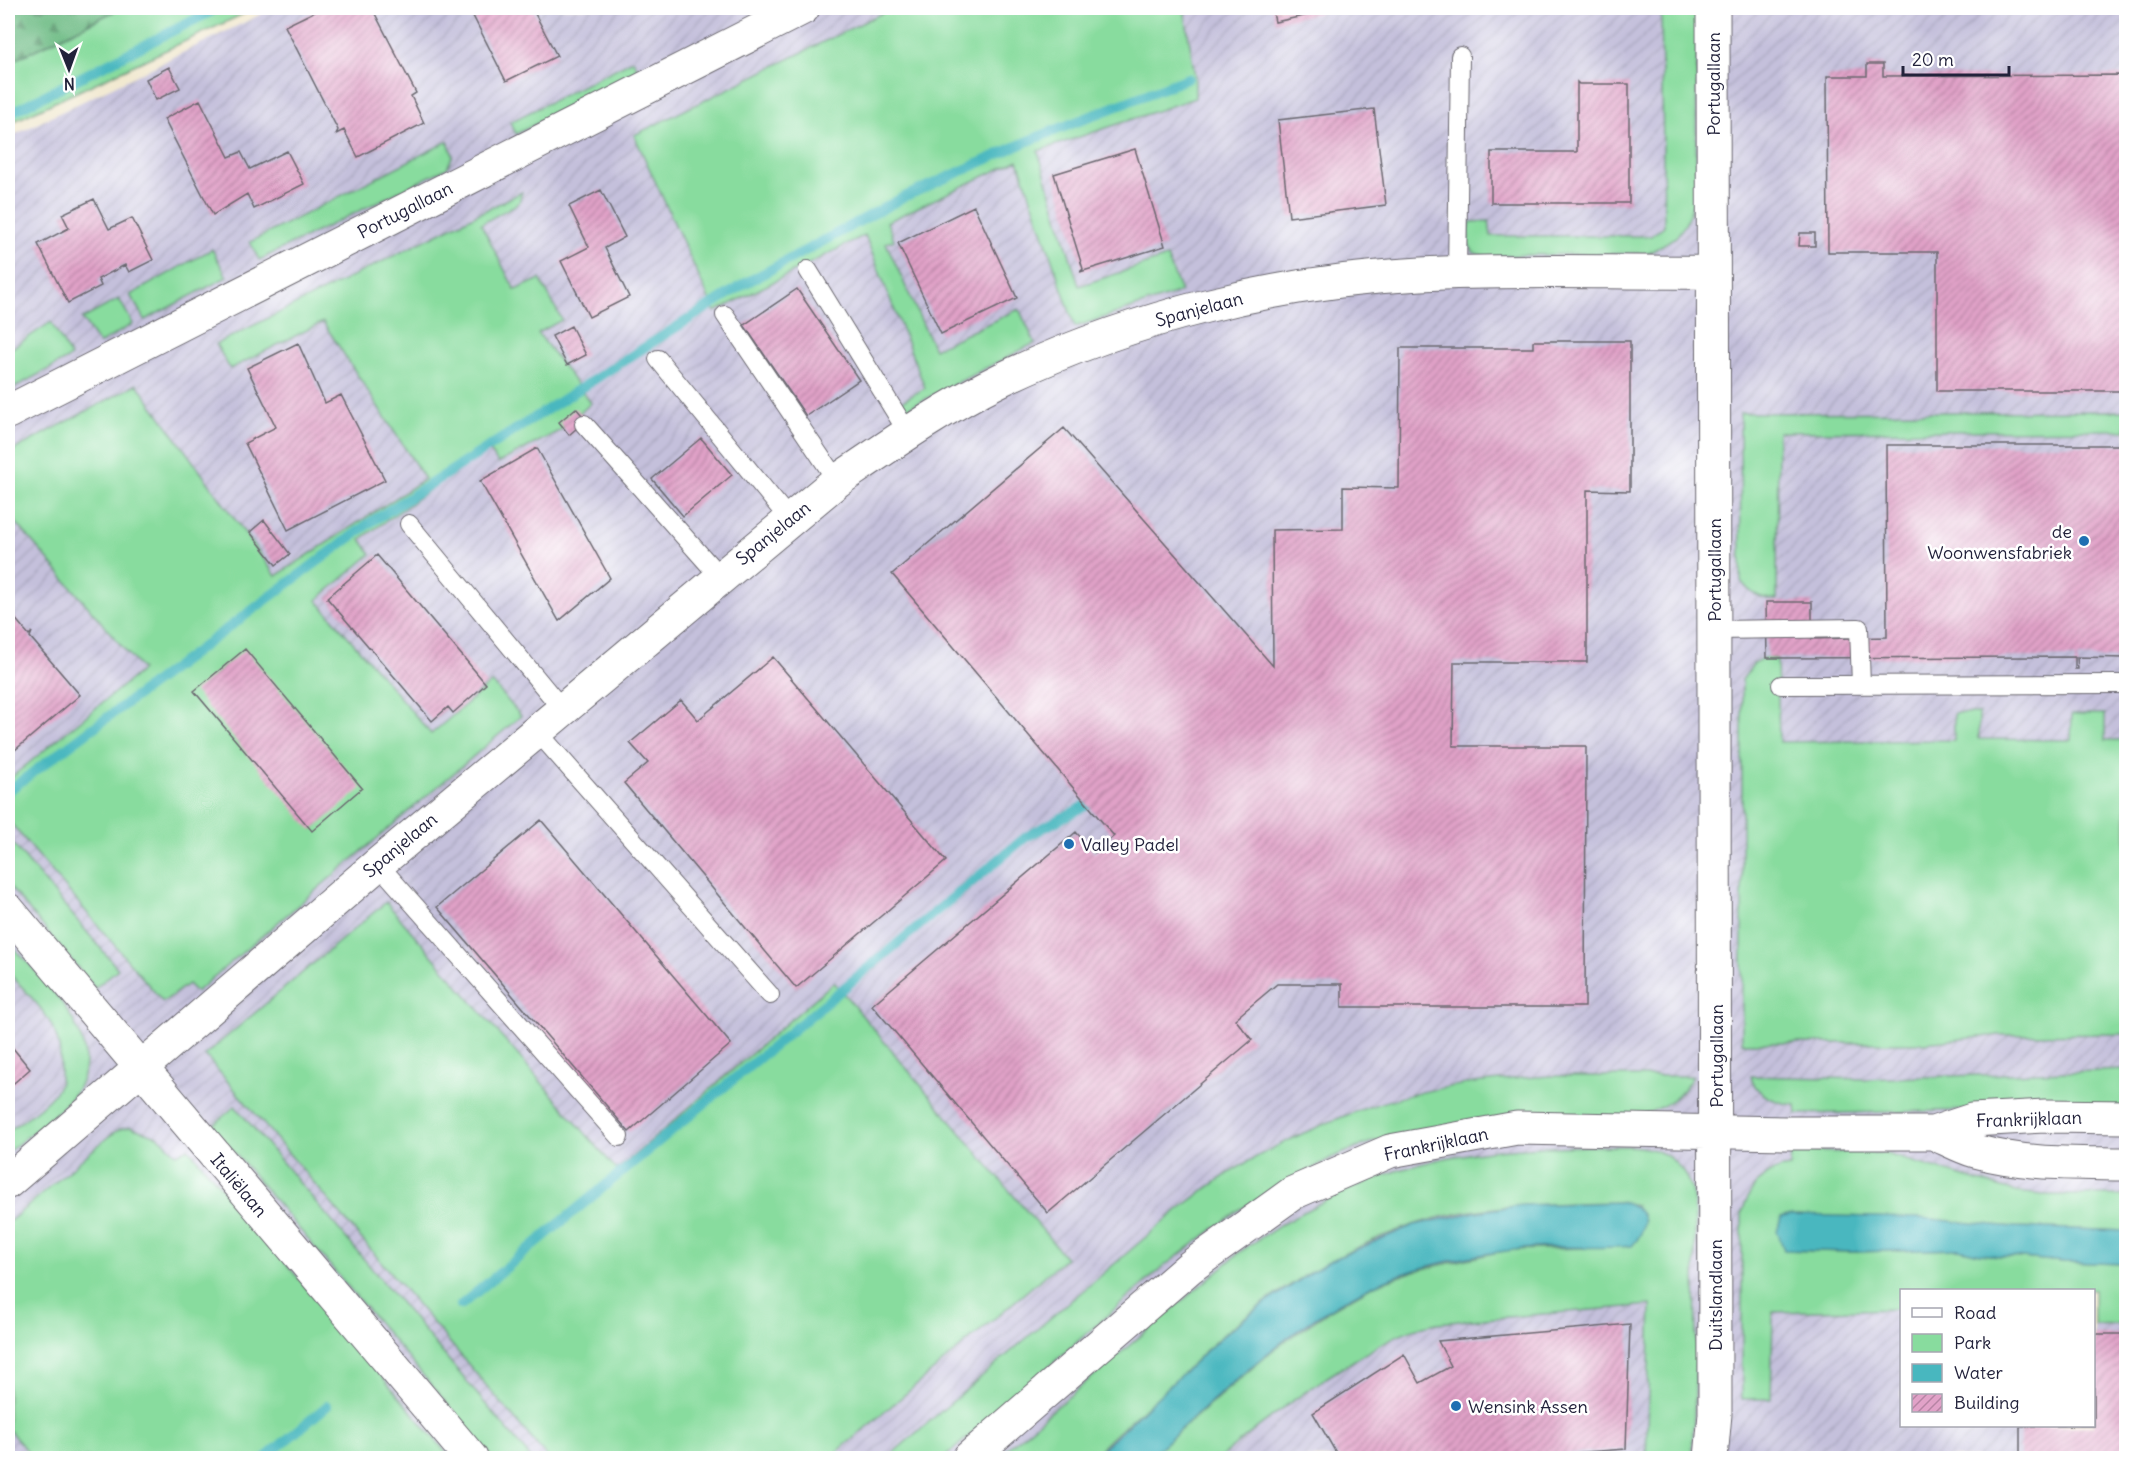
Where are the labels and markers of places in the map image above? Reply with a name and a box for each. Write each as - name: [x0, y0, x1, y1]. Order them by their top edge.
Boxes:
- place label: de Woonwensfabriek: [1927, 520, 2072, 564]
- marker: de Woonwensfabriek: [2077, 534, 2091, 548]
- place label: Valley Padel: [1081, 833, 1179, 856]
- marker: Valley Padel: [1062, 837, 1076, 851]
- place label: Wensink Assen: [1468, 1395, 1588, 1418]
- marker: Wensink Assen: [1449, 1399, 1463, 1413]

